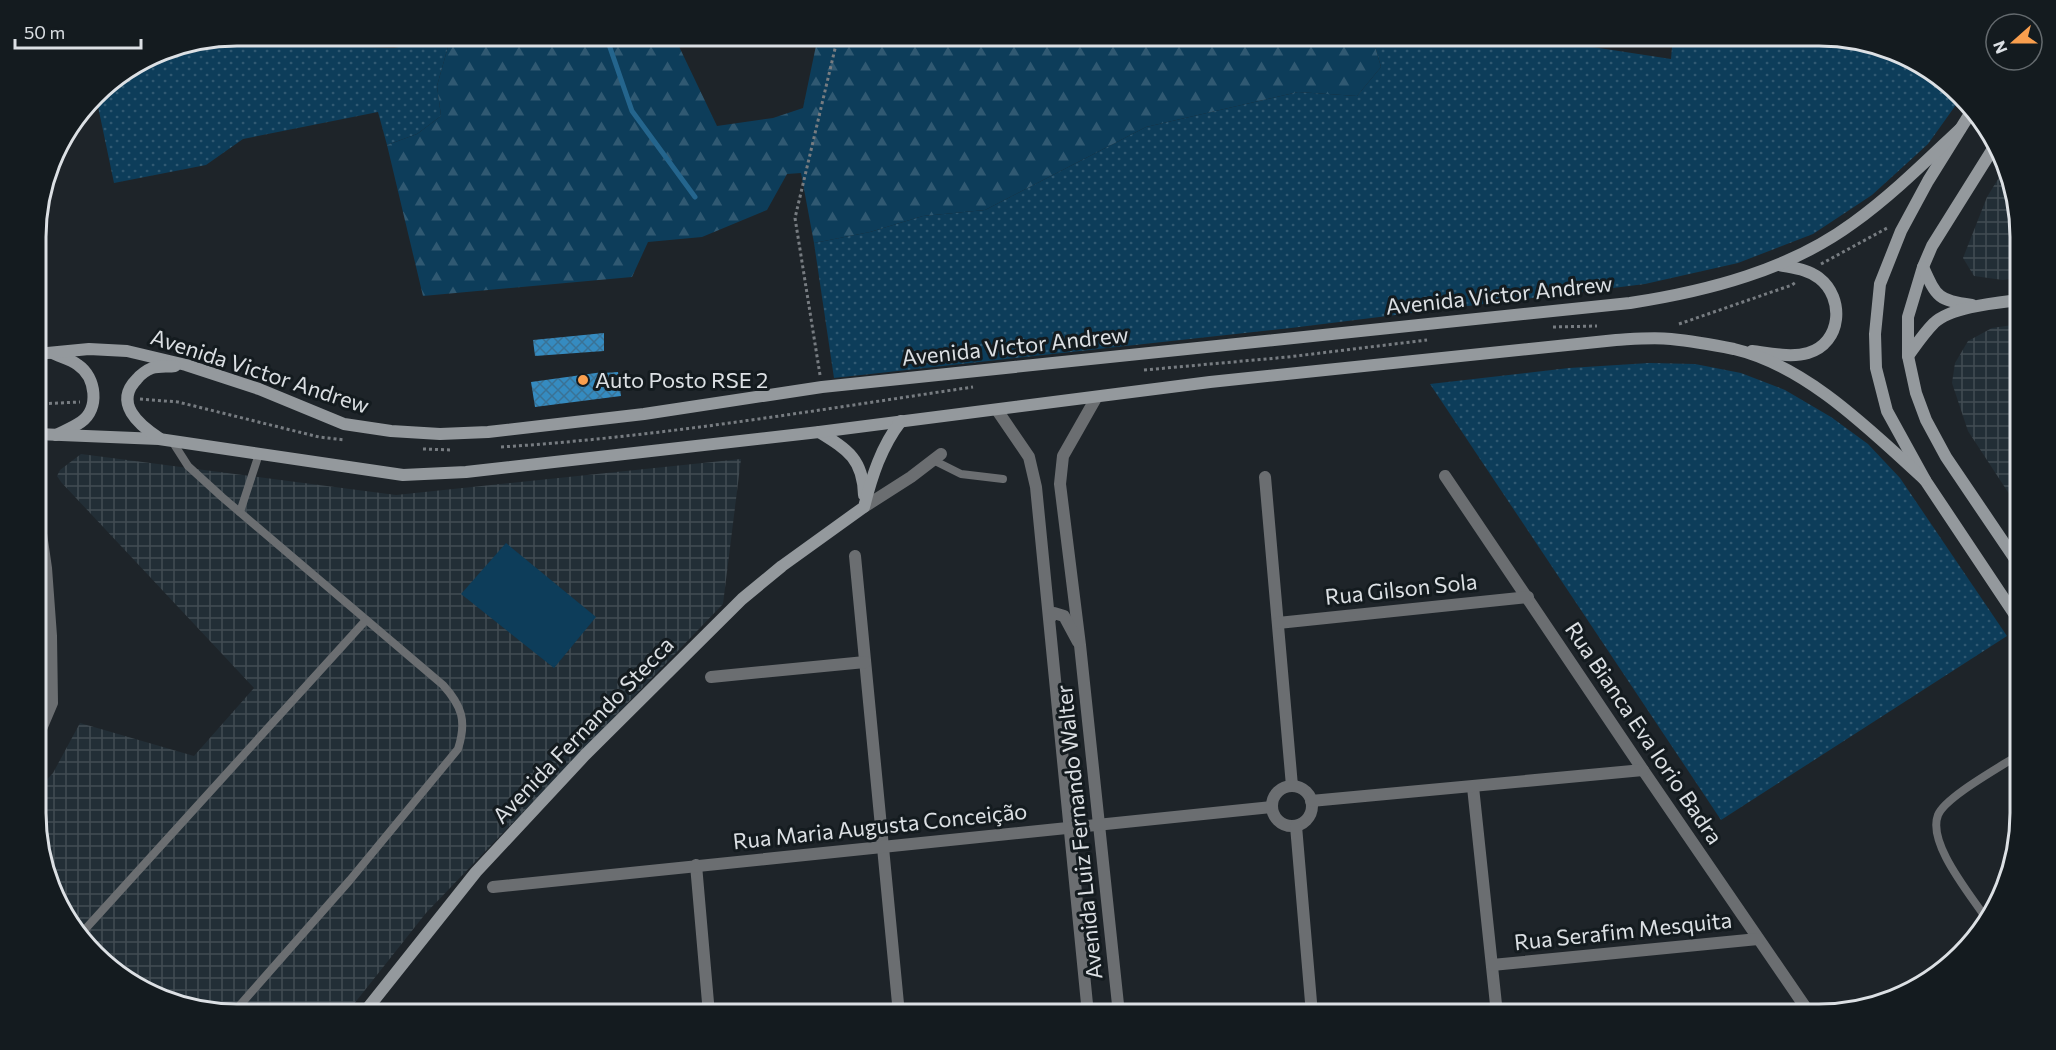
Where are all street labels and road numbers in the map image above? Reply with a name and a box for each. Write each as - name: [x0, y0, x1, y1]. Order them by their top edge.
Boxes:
- street label: Avenida Victor Andrew: [1384, 269, 1614, 320]
- street label: Avenida Victor Andrew: [900, 320, 1130, 371]
- street label: Avenida Victor Andrew: [148, 322, 373, 419]
- street label: Rua Gilson Sola: [1323, 567, 1478, 610]
- street label: Rua Bianca Eva Iorio Badra: [1560, 616, 1729, 849]
- street label: Avenida Fernando Stecca: [486, 631, 679, 829]
- street label: Avenida Luiz Fernando Walter: [1050, 683, 1107, 981]
- street label: Rua Maria Augusta Conceição: [732, 797, 1028, 854]
- street label: Rua Serafim Mesquita: [1513, 906, 1733, 955]

